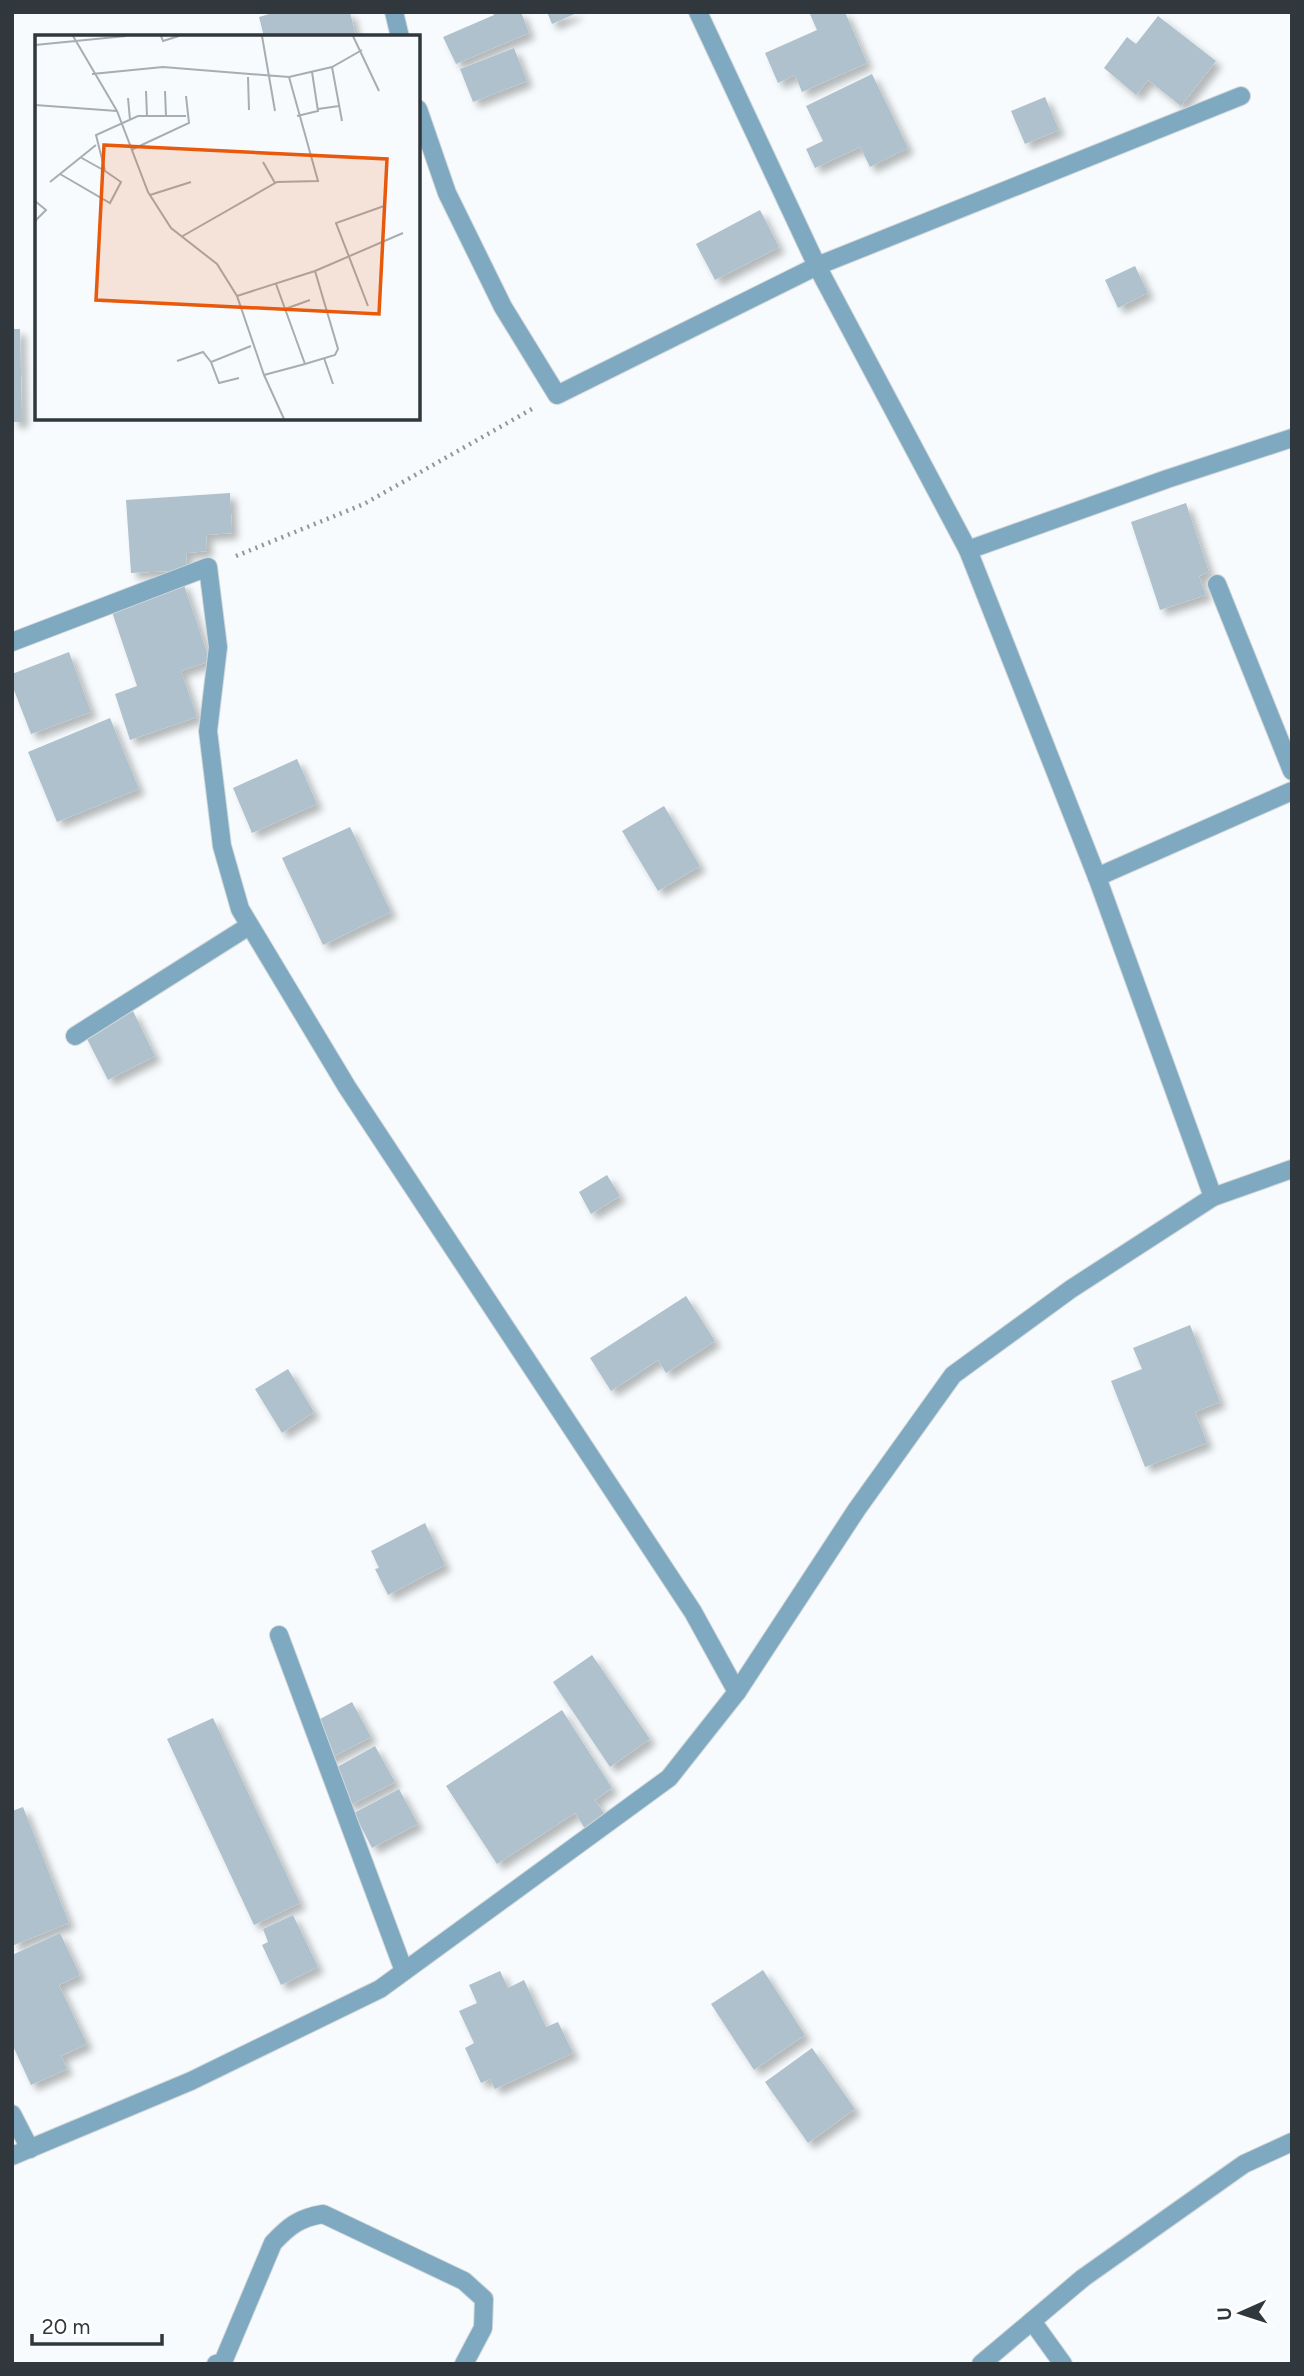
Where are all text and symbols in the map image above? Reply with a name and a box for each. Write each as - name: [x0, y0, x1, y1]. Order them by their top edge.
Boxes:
- inset map: [35, 35, 420, 420]
- north arrow: [1206, 2278, 1276, 2348]
- scale bar: [32, 2302, 161, 2346]
- text: U: [1213, 2307, 1236, 2321]
- text: 20 m: [42, 2314, 90, 2339]

